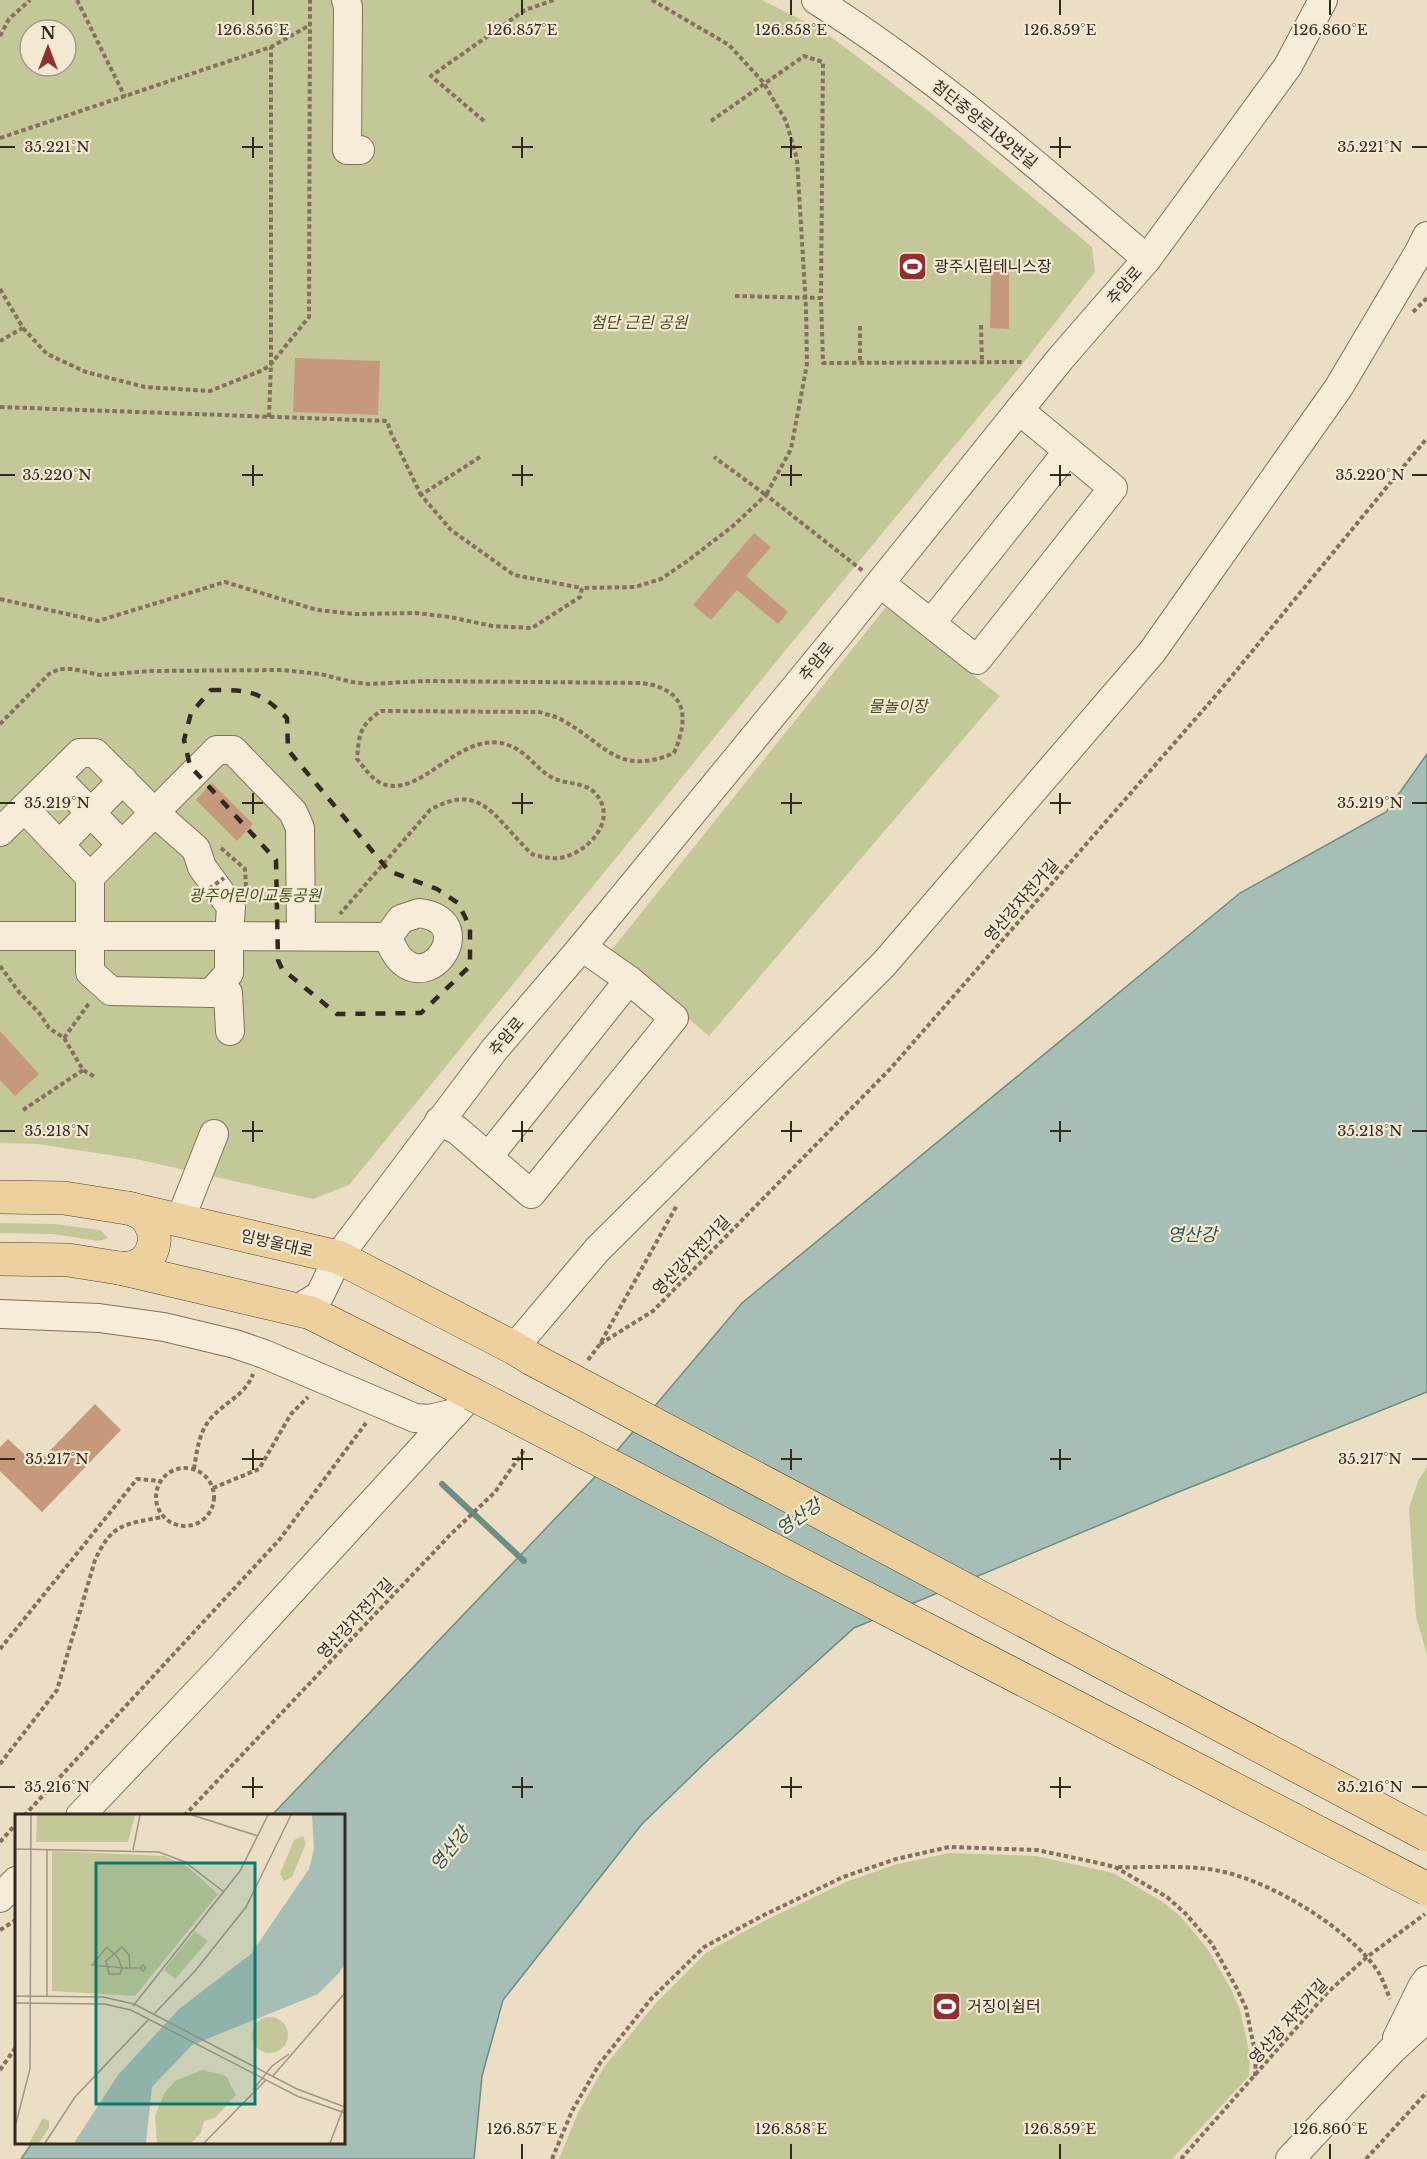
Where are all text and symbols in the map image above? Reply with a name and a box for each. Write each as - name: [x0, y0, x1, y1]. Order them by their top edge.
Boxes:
- north arrow: [18, 18, 78, 78]
- text: 126.856°E: [217, 20, 290, 39]
- text: 126.857°E: [487, 20, 557, 39]
- text: 126.858°E: [755, 20, 827, 39]
- text: 126.859°E: [1024, 20, 1097, 39]
- text: 126.860°E: [1292, 20, 1368, 39]
- text: N: [40, 23, 56, 43]
- street label: 첨단중앙로182번길: [928, 75, 1042, 173]
- text: 35.221°N: [24, 137, 90, 156]
- text: 35.221°N: [1337, 137, 1403, 156]
- sports icon: 광주시립테니스장: [897, 250, 929, 282]
- place label: 광주시립테니스장: [934, 256, 1052, 276]
- street label: 추암로: [1102, 262, 1146, 308]
- park label: 첨단 근린 공원: [590, 312, 689, 332]
- text: 35.220°N: [22, 465, 92, 484]
- text: 35.220°N: [1335, 465, 1405, 484]
- street label: 추암로: [794, 637, 838, 684]
- park label: 물놀이장: [869, 696, 930, 716]
- text: 35.219°N: [24, 793, 90, 812]
- text: 35.219°N: [1337, 793, 1403, 812]
- street label: 영산강자전거길: [980, 855, 1062, 945]
- park label: 광주어린이교통공원: [189, 885, 323, 905]
- street label: 추암로: [484, 1012, 528, 1059]
- text: 35.218°N: [24, 1121, 90, 1140]
- text: 35.218°N: [1337, 1121, 1403, 1140]
- street label: 영산강자전거길: [648, 1211, 734, 1299]
- water label: 영산강: [1167, 1224, 1219, 1246]
- street label: 임방울대로: [239, 1225, 315, 1261]
- text: 35.217°N: [25, 1449, 89, 1468]
- text: 35.217°N: [1338, 1449, 1402, 1468]
- water label: 영산강: [772, 1492, 828, 1540]
- street label: 영산강자전거길: [313, 1573, 397, 1663]
- text: 35.216°N: [24, 1777, 90, 1796]
- text: 35.216°N: [1337, 1777, 1403, 1796]
- inset map: [15, 1814, 345, 2144]
- water label: 영산강: [426, 1821, 476, 1875]
- street label: 영산강 자전거길: [1245, 1974, 1331, 2068]
- sports icon: 거징이쉼터: [930, 1990, 962, 2022]
- place label: 거징이쉼터: [967, 1996, 1041, 2016]
- text: 126.857°E: [487, 2119, 557, 2138]
- text: 126.858°E: [755, 2119, 827, 2138]
- text: 126.859°E: [1024, 2119, 1097, 2138]
- text: 126.860°E: [1292, 2119, 1368, 2138]

